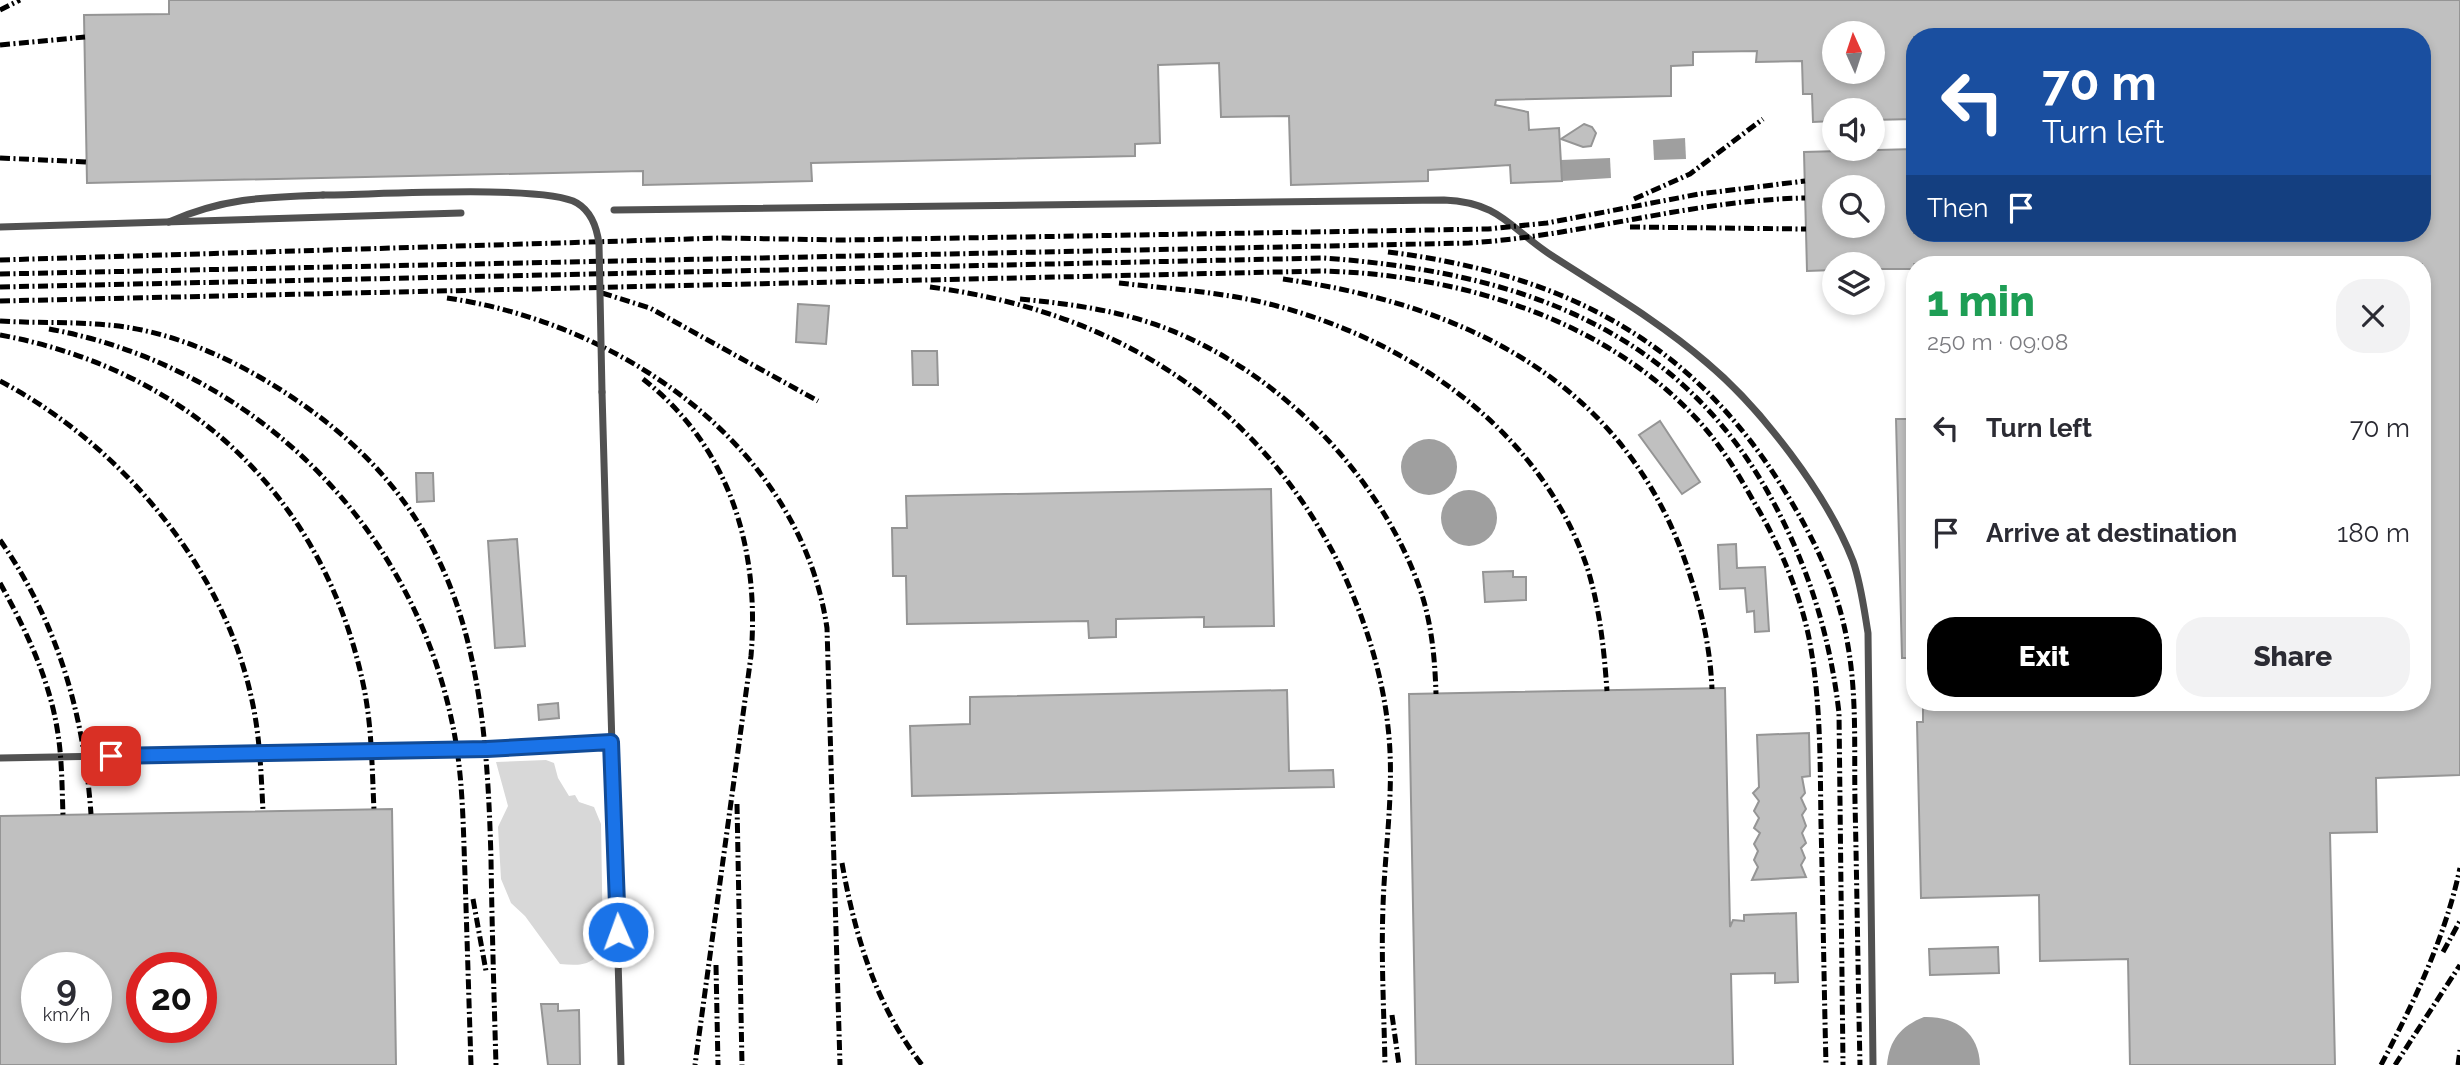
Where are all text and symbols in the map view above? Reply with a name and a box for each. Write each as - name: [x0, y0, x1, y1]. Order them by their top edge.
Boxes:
- north arrow: [1822, 21, 1885, 84]
- map controls: [1822, 21, 1885, 315]
- text: 70 m: [2042, 54, 2157, 111]
- icon: left: [1927, 56, 2018, 147]
- button: sound: [1822, 98, 1885, 161]
- text: Turn left: [2042, 113, 2164, 150]
- button: search: [1822, 175, 1885, 238]
- icon: arrive: [2002, 189, 2040, 227]
- text: Then: [1927, 193, 1988, 223]
- button: layers: [1822, 252, 1885, 315]
- text: 1 min: [1927, 277, 2035, 326]
- button: close: [2336, 279, 2410, 353]
- text: 250 m · 09:08: [1927, 328, 2068, 355]
- icon: left: [1927, 409, 1965, 447]
- text: Turn left: [1986, 413, 2092, 443]
- text: 70 m: [2350, 413, 2410, 443]
- icon: arrive: [1927, 514, 1965, 552]
- text: Arrive at destination: [1986, 518, 2237, 548]
- text: 180 m: [2337, 518, 2410, 548]
- button: Exit: [1927, 617, 2162, 697]
- button: Share: [2176, 617, 2410, 697]
- pin: [81, 726, 141, 786]
- icon: arrive: [92, 737, 130, 775]
- position arrow: [581, 895, 655, 969]
- speed limit sign: 20: [126, 952, 217, 1043]
- text: 9: [56, 968, 77, 1009]
- text: km/h: [43, 1004, 90, 1025]

